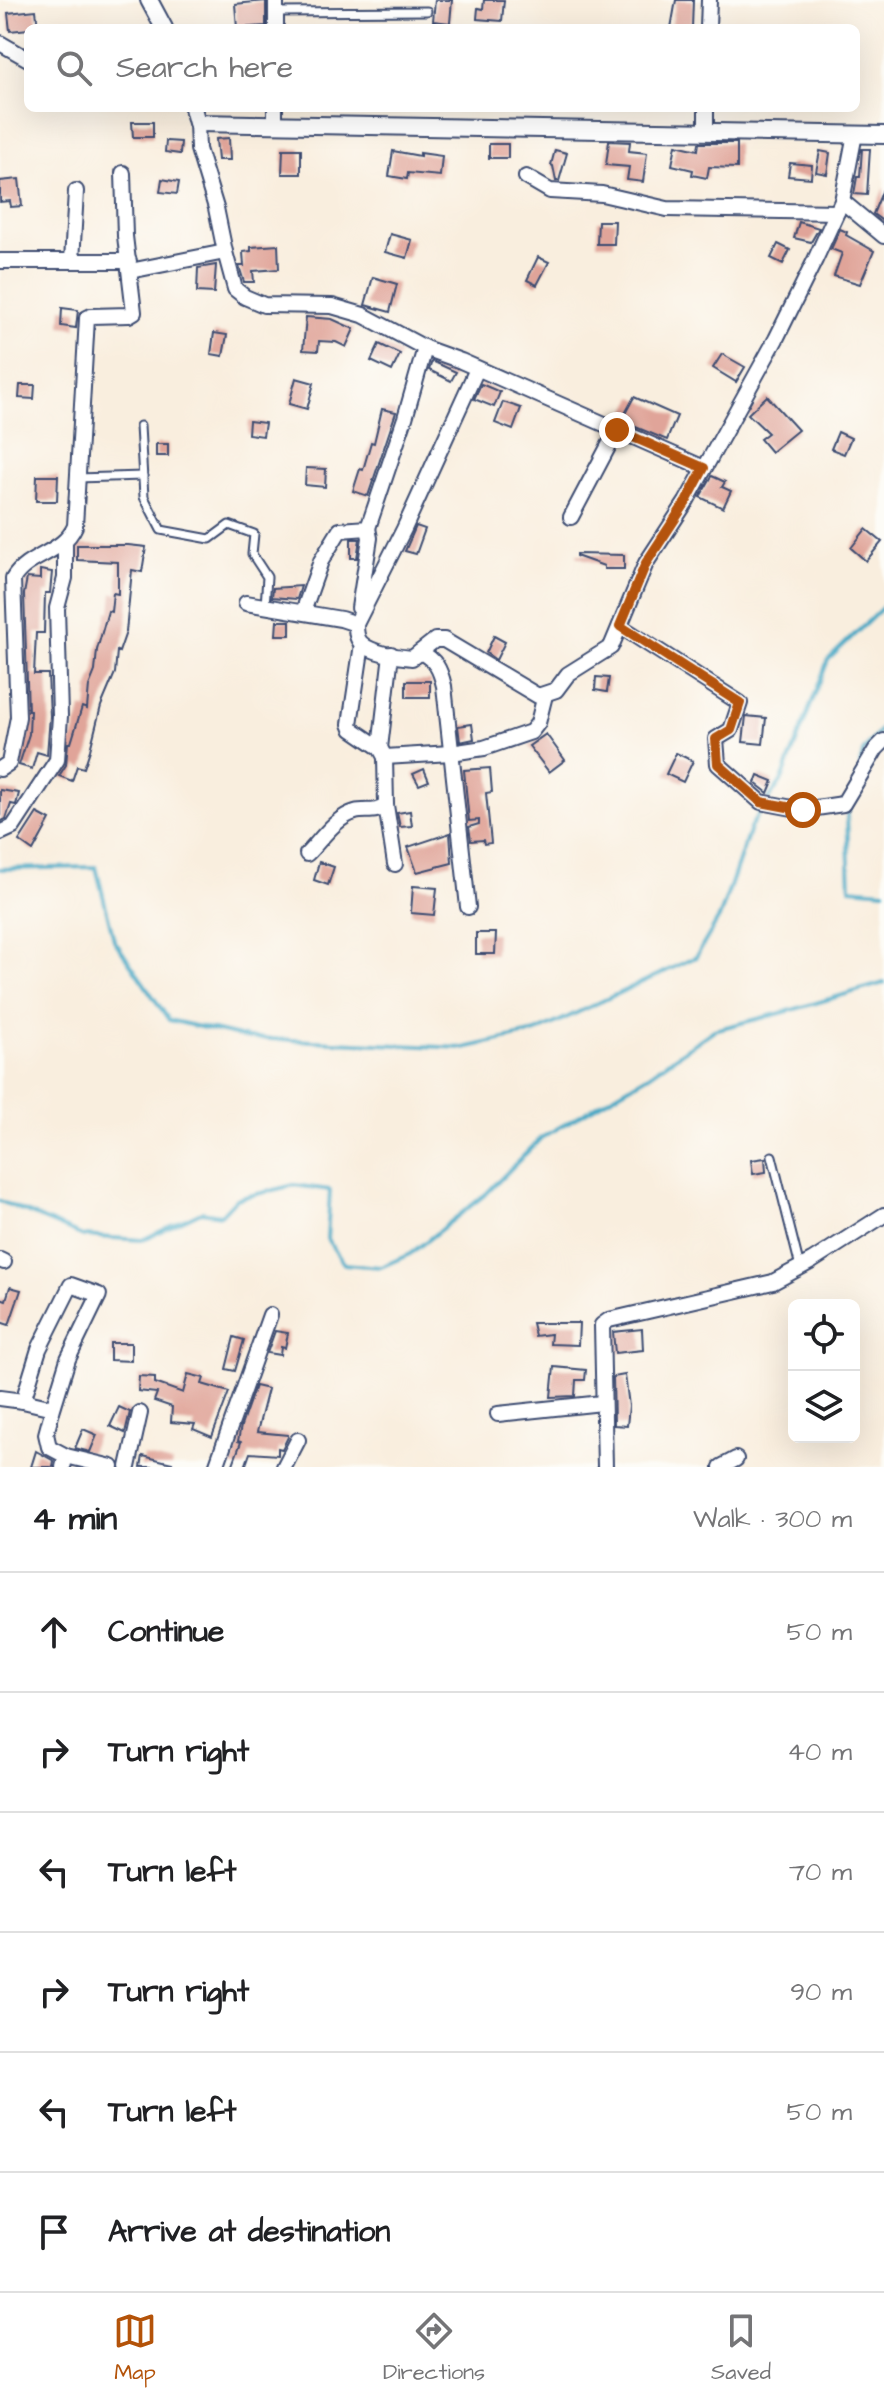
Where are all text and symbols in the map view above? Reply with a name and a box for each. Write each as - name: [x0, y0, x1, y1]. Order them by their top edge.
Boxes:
- search box: [24, 24, 860, 112]
- icon: search: [52, 46, 96, 90]
- text: Search here: [116, 47, 293, 89]
- route end: [599, 412, 635, 448]
- route start: [785, 792, 821, 828]
- map controls: [788, 1299, 860, 1443]
- button: locate: [788, 1299, 860, 1371]
- button: layers: [788, 1371, 860, 1443]
- text: 4 min: [32, 1495, 117, 1543]
- text: Walk · 300 m: [693, 1501, 852, 1537]
- icon: ahead: [32, 1610, 76, 1654]
- text: Continue: [108, 1611, 224, 1653]
- text: 50 m: [787, 1614, 852, 1650]
- icon: right: [32, 1730, 76, 1774]
- text: Turn right: [108, 1731, 249, 1773]
- text: 40 m: [787, 1734, 852, 1770]
- icon: left: [32, 1850, 76, 1894]
- text: Turn left: [108, 1851, 236, 1893]
- text: 70 m: [789, 1854, 852, 1890]
- icon: right: [32, 1970, 76, 2014]
- text: Turn right: [108, 1971, 249, 2013]
- text: 90 m: [790, 1974, 852, 2010]
- icon: left: [32, 2090, 76, 2134]
- text: Turn left: [108, 2091, 236, 2133]
- text: 50 m: [787, 2094, 852, 2130]
- icon: arrive: [32, 2210, 76, 2254]
- text: Arrive at destination: [108, 2211, 390, 2253]
- tab: Map: [113, 2309, 157, 2388]
- tab: Directions: [383, 2309, 485, 2388]
- tab: Saved: [711, 2309, 771, 2388]

